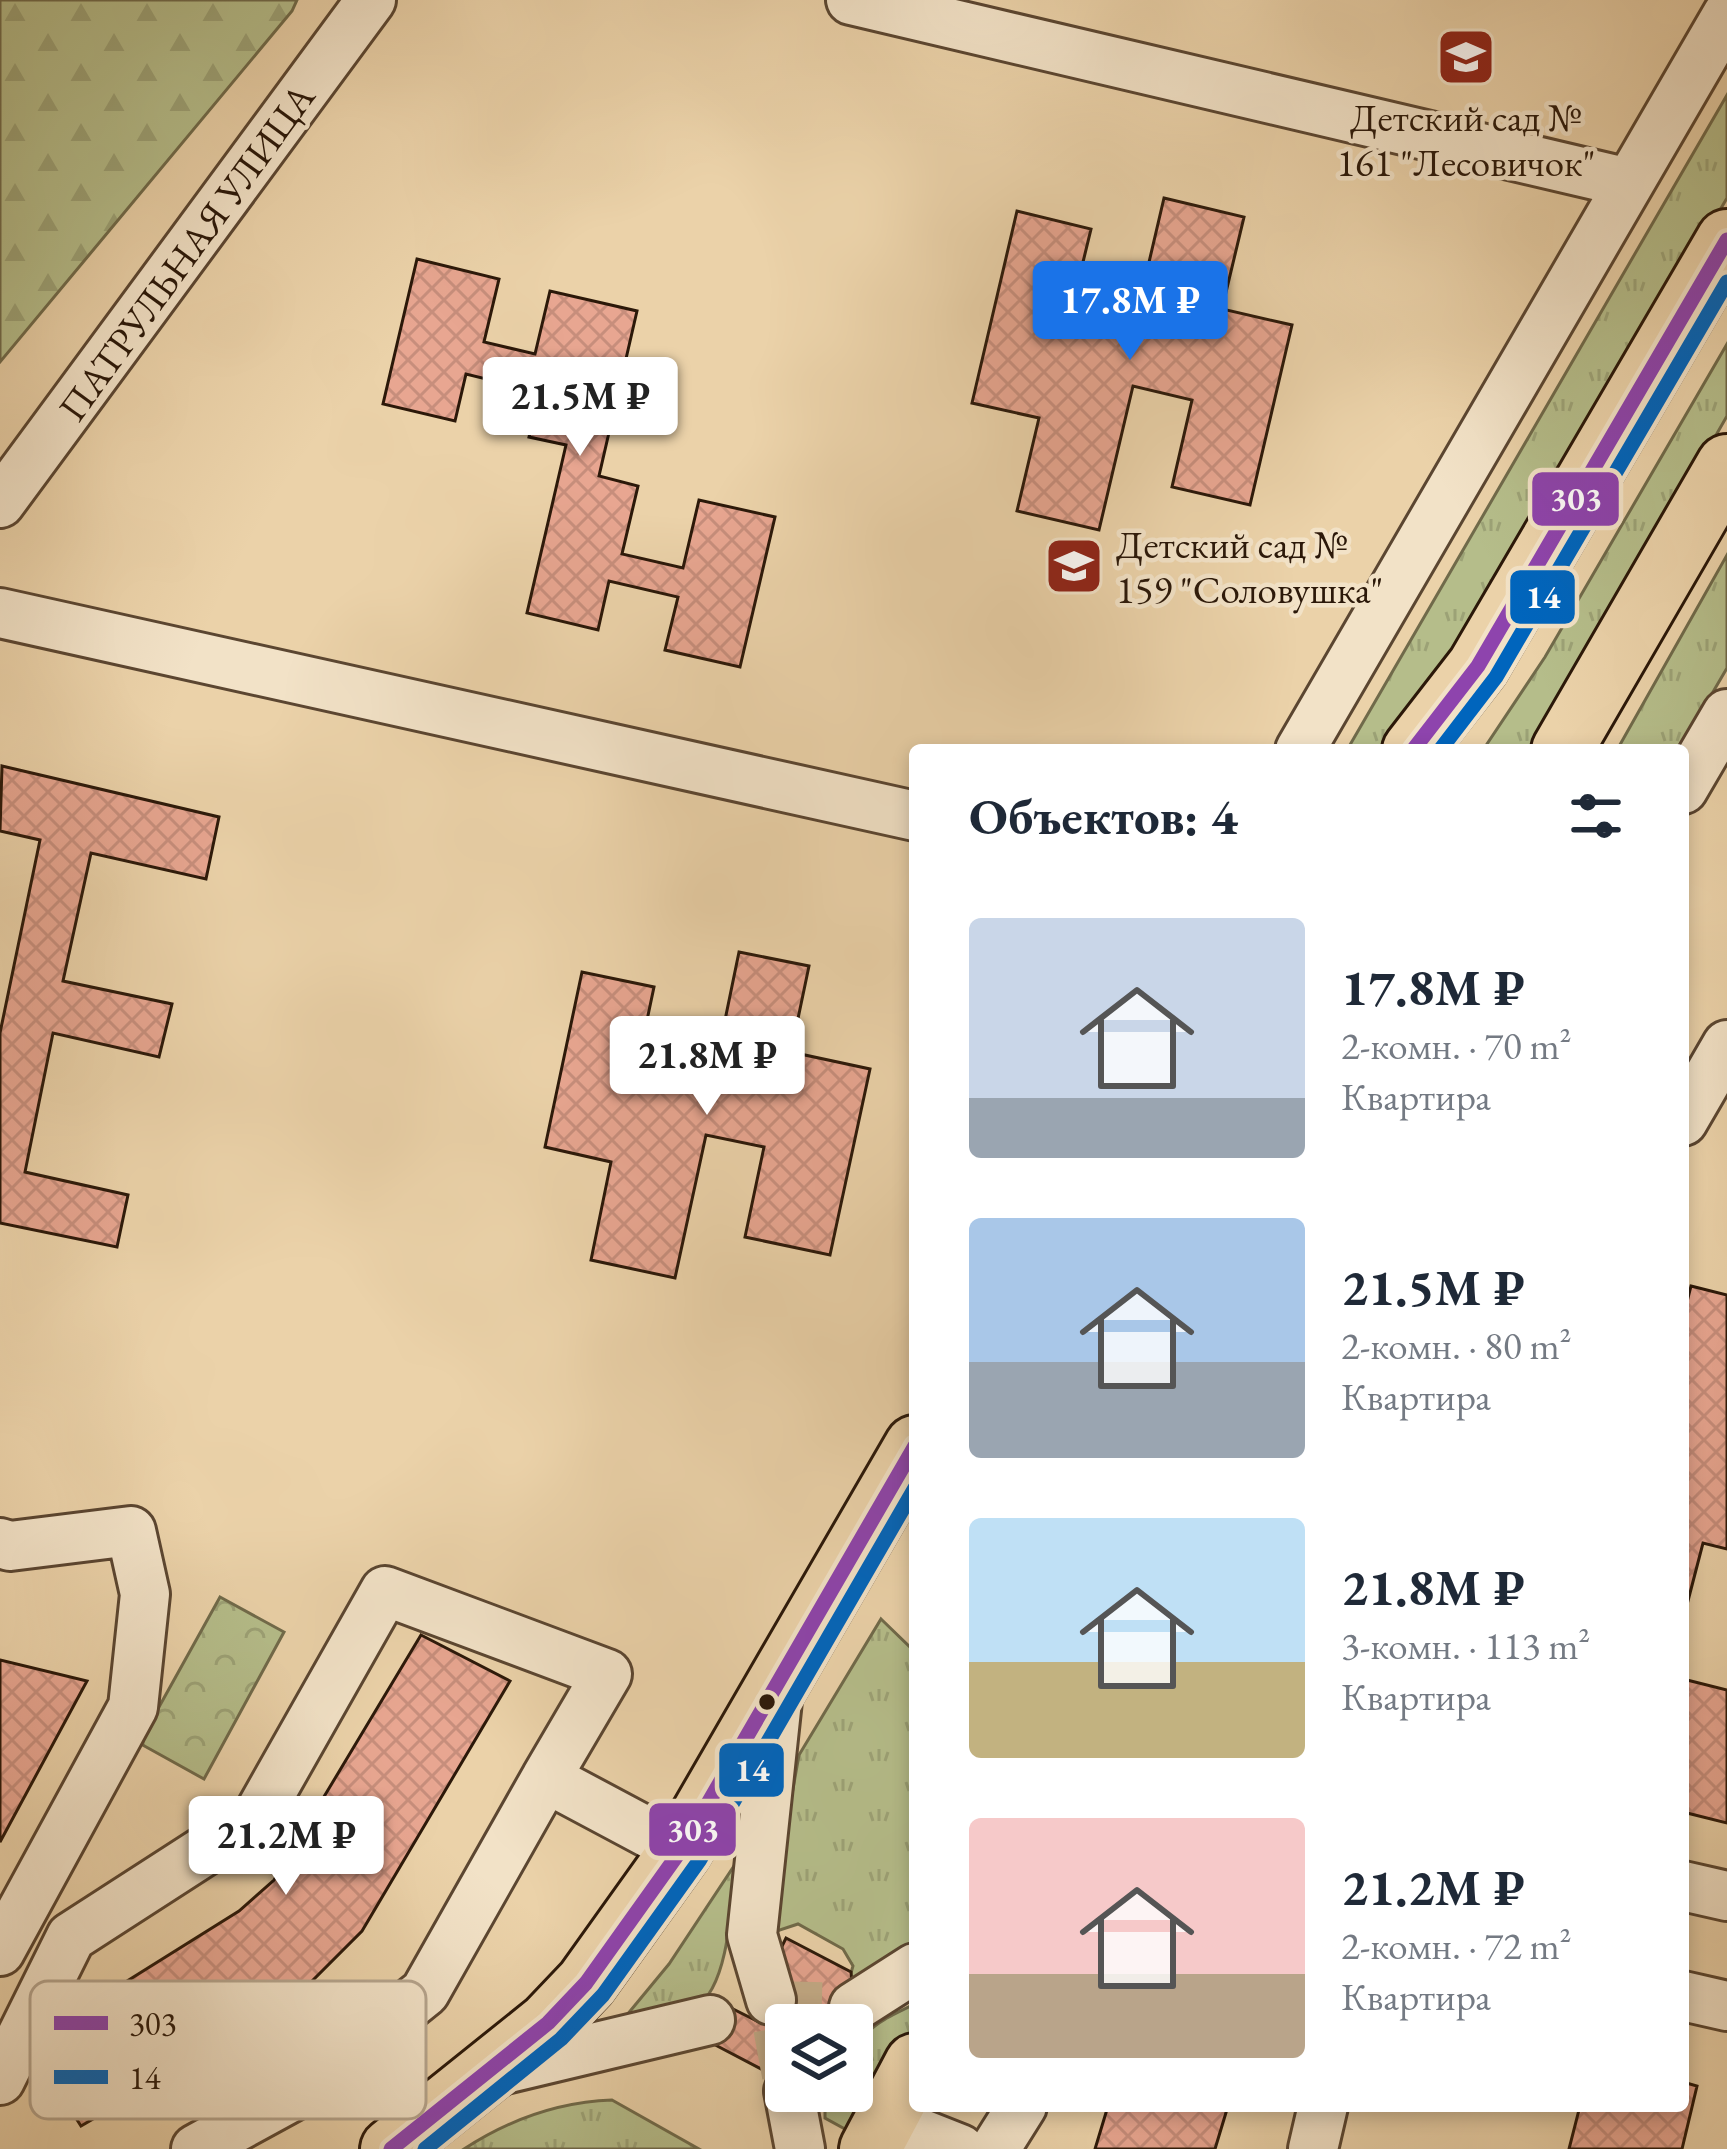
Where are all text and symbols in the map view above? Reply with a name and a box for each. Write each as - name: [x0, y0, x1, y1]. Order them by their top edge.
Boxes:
- school or university icon: Детский сад № 161 "Лесовичок": [1435, 26, 1497, 88]
- street label: ПАТРУЛЬНАЯ УЛИЦА: [47, 72, 327, 431]
- place label: Детский сад № 161 "Лесовичок": [1336, 92, 1596, 188]
- pin: 17.8M ₽: [1019, 261, 1241, 363]
- text: 17.8M ₽: [1060, 274, 1200, 325]
- pin: 21.5M ₽: [469, 357, 691, 459]
- text: 21.5M ₽: [510, 370, 650, 421]
- line badge: 303: [1530, 470, 1621, 528]
- text: 303: [1550, 477, 1602, 520]
- place label: Детский сад № 159 "Соловушка": [1116, 519, 1383, 615]
- school or university icon: Детский сад № 159 "Соловушка": [1043, 535, 1105, 597]
- line badge: 14: [1508, 568, 1577, 626]
- text: 14: [1526, 575, 1561, 618]
- text: Объектов: 4: [969, 783, 1238, 849]
- icon: filters: [1563, 783, 1629, 849]
- text: 17.8M ₽: [1341, 954, 1525, 1020]
- icon: home: [1065, 966, 1209, 1110]
- pin: 21.8M ₽: [596, 1016, 818, 1118]
- text: 2-комн. · 70 m²: [1341, 1020, 1572, 1071]
- text: 21.8M ₽: [637, 1029, 777, 1080]
- text: Квартира: [1341, 1071, 1491, 1122]
- text: 21.5M ₽: [1341, 1254, 1525, 1320]
- icon: home: [1065, 1266, 1209, 1410]
- text: 2-комн. · 80 m²: [1341, 1320, 1572, 1371]
- text: Квартира: [1341, 1371, 1491, 1422]
- text: 21.8M ₽: [1341, 1554, 1525, 1620]
- icon: home: [1065, 1566, 1209, 1710]
- text: 3-комн. · 113 m²: [1341, 1620, 1590, 1671]
- text: Квартира: [1341, 1671, 1491, 1722]
- unlabelled marker: [756, 1691, 778, 1713]
- line badge: 14: [717, 1741, 786, 1799]
- text: 14: [735, 1748, 770, 1791]
- pin: 21.2M ₽: [175, 1796, 397, 1898]
- line badge: 303: [647, 1801, 738, 1858]
- text: 303: [667, 1808, 719, 1851]
- text: 21.2M ₽: [216, 1809, 356, 1860]
- text: 21.2M ₽: [1341, 1854, 1525, 1920]
- icon: home: [1065, 1866, 1209, 2010]
- text: 2-комн. · 72 m²: [1341, 1920, 1572, 1971]
- text: Квартира: [1341, 1971, 1491, 2022]
- legend: [30, 1981, 426, 2119]
- text: 303: [129, 2002, 177, 2045]
- map controls: [765, 2004, 873, 2112]
- button: layers: [765, 2004, 873, 2112]
- text: 14: [129, 2056, 161, 2099]

